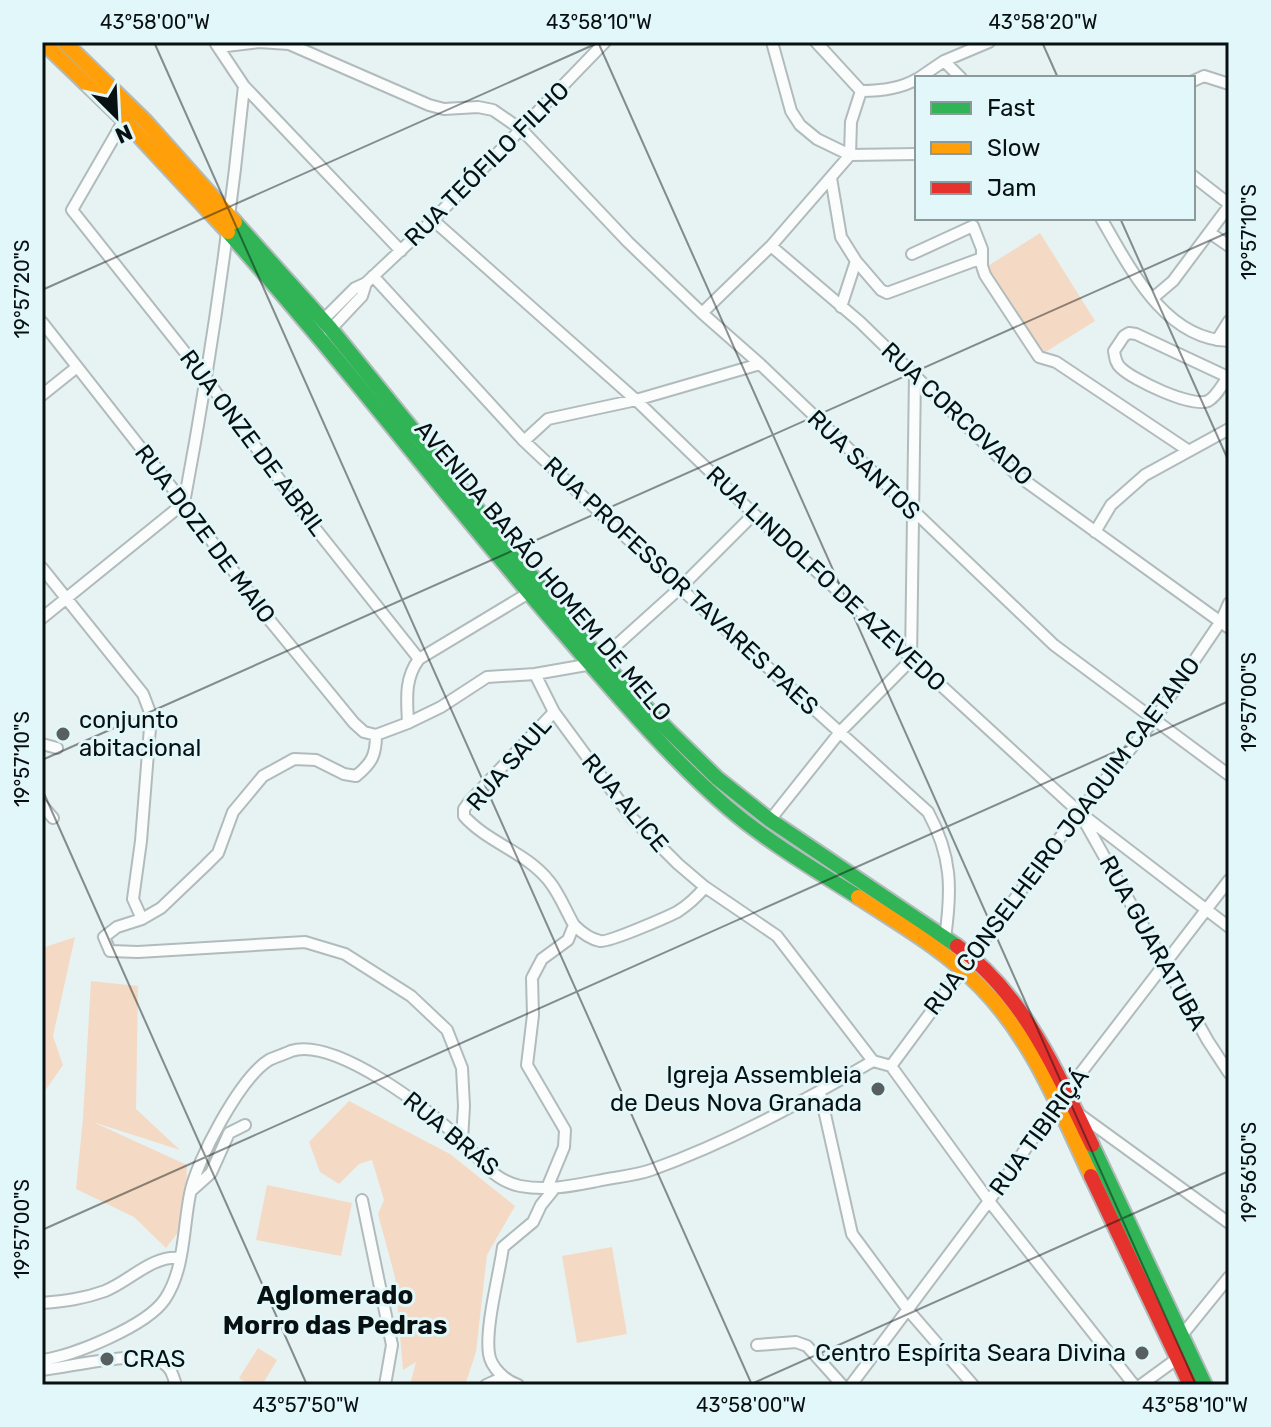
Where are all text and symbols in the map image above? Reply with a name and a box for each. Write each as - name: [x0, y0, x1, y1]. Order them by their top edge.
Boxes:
- text: 43°58'00"W: [100, 10, 210, 34]
- text: 43°58'10"W: [546, 10, 652, 34]
- text: 43°58'20"W: [988, 10, 1098, 34]
- north arrow: [76, 76, 156, 156]
- street label: RUA TEÓFILO FILHO: [399, 76, 575, 252]
- legend: [915, 76, 1195, 220]
- text: Fast: [987, 94, 1035, 122]
- text: N: [111, 118, 137, 149]
- text: Slow: [987, 134, 1040, 162]
- text: Jam: [987, 174, 1037, 202]
- text: 19°57'10"S: [1237, 184, 1261, 280]
- text: 19°57'20"S: [10, 239, 34, 339]
- street label: RUA CORCOVADO: [876, 337, 1038, 491]
- street label: RUA ONZE DE ABRIL: [174, 345, 332, 542]
- street label: RUA SANTOS: [802, 404, 926, 526]
- street label: AVENIDA BARÃO HOMEM DE MELO: [409, 415, 677, 727]
- street label: RUA DOZE DE MAIO: [129, 439, 281, 629]
- street label: RUA PROFESSOR TAVARES PAES: [538, 451, 824, 721]
- street label: RUA LINDOLFO DE AZEVEDO: [701, 461, 951, 697]
- street label: RUA CONSELHEIRO JOAQUIM CAETANO: [918, 652, 1206, 1020]
- text: 19°57'00"S: [1237, 652, 1261, 752]
- place label: conjunto abitacional: [79, 706, 201, 762]
- text: 19°57'10"S: [10, 711, 34, 807]
- street label: RUA SAUL: [461, 711, 557, 816]
- marker: conjunto abitacional: [54, 725, 72, 743]
- street label: RUA ALICE: [576, 748, 674, 858]
- street label: RUA GUARATUBA: [1093, 851, 1213, 1035]
- place label: Igreja Assembleia de Deus Nova Granada: [610, 1061, 862, 1117]
- street label: RUA TIBIRIÇÁ: [984, 1063, 1094, 1201]
- marker: Igreja Assembleia de Deus Nova Granada: [869, 1080, 887, 1098]
- street label: RUA BRÁS: [398, 1086, 504, 1182]
- text: 19°56'50"S: [1237, 1122, 1261, 1222]
- text: 19°57'00"S: [10, 1179, 34, 1279]
- district label: Aglomerado Morro das Pedras: [223, 1280, 447, 1341]
- place label: Centro Espírita Seara Divina: [815, 1339, 1126, 1367]
- marker: Centro Espírita Seara Divina: [1133, 1344, 1151, 1362]
- place label: CRAS: [123, 1345, 185, 1373]
- marker: CRAS: [98, 1350, 116, 1368]
- text: 43°57'50"W: [253, 1393, 359, 1417]
- text: 43°58'00"W: [696, 1393, 806, 1417]
- text: 43°58'10"W: [1142, 1393, 1248, 1417]

